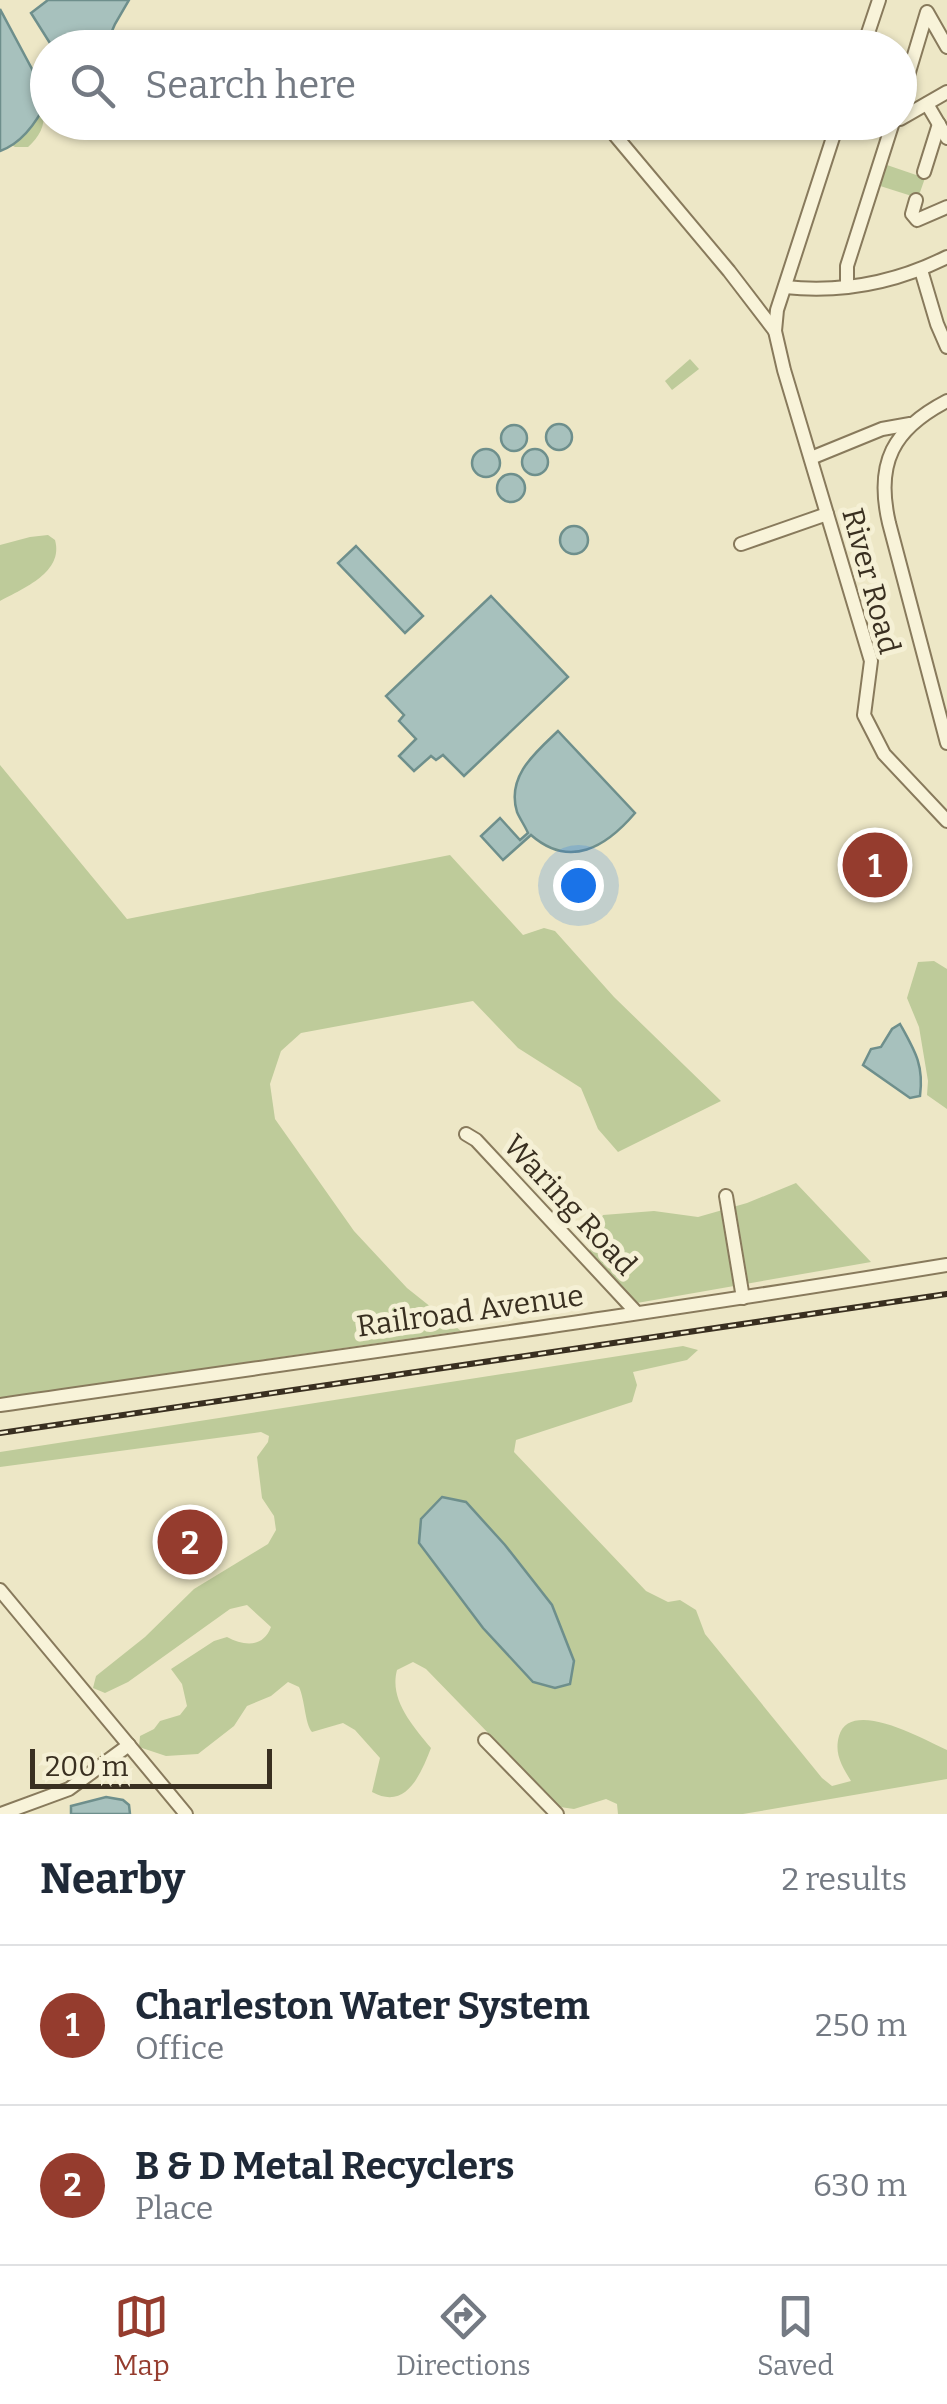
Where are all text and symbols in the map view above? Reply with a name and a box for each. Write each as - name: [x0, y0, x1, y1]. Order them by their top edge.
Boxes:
- search box: [30, 30, 917, 140]
- icon: search: [65, 58, 120, 113]
- text: Search here: [145, 62, 356, 108]
- street label: River Road: [834, 504, 908, 658]
- pin: 1: [842, 828, 908, 902]
- your location: [553, 860, 604, 911]
- street label: Waring Road: [496, 1127, 644, 1283]
- street label: Railroad Avenue: [354, 1277, 586, 1345]
- pin: 2: [158, 1504, 222, 1580]
- scale bar: [30, 1744, 272, 1788]
- text: 200 m: [45, 1750, 128, 1783]
- text: Nearby: [40, 1854, 185, 1904]
- text: 2 results: [781, 1860, 907, 1898]
- text: Charleston Water System: [135, 1983, 590, 2029]
- text: 1: [66, 2006, 79, 2044]
- text: 250 m: [815, 2006, 907, 2044]
- text: Office: [135, 2029, 224, 2067]
- text: B & D Metal Recyclers: [135, 2143, 514, 2189]
- text: 2: [63, 2166, 82, 2204]
- text: 630 m: [813, 2166, 907, 2204]
- text: Place: [135, 2189, 213, 2227]
- tab: Map: [113, 2289, 170, 2382]
- tab: Directions: [396, 2289, 531, 2382]
- tab: Saved: [757, 2289, 834, 2382]

